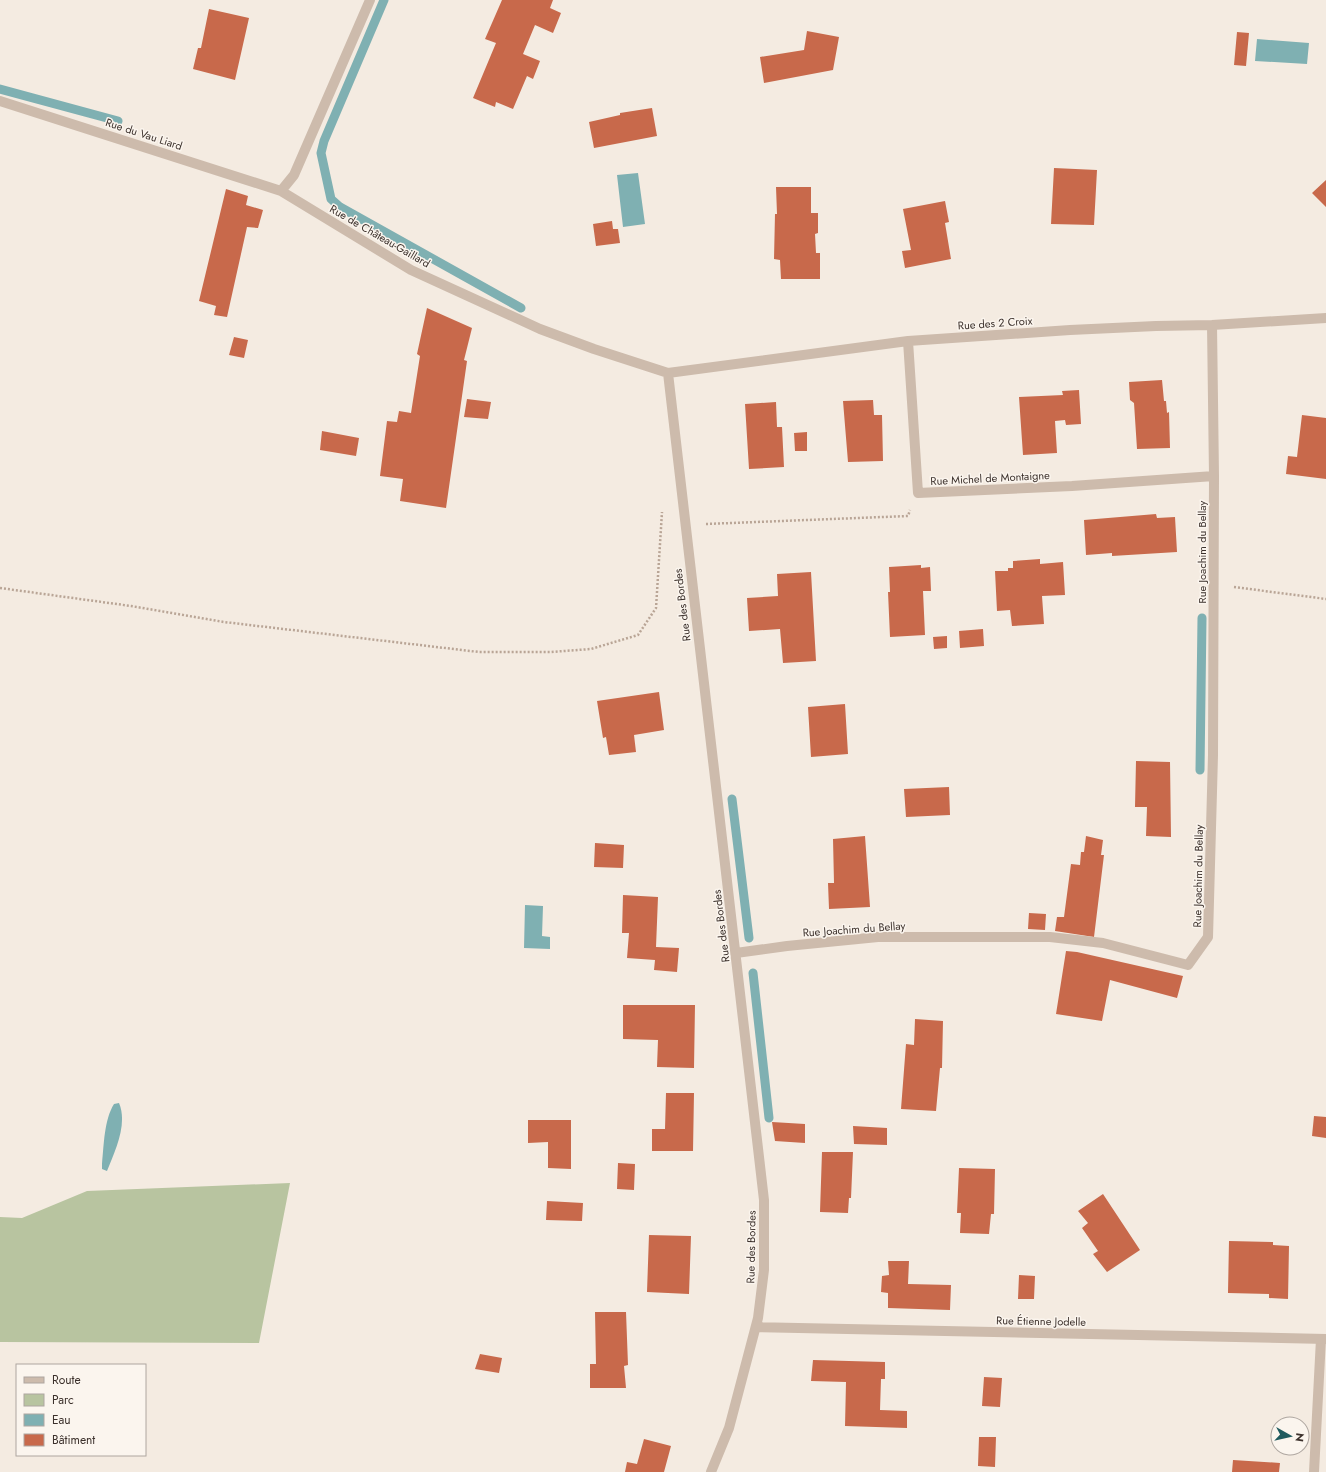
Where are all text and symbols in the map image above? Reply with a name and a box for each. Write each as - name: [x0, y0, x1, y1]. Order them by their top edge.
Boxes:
- street label: Rue du Vau Liard: [104, 114, 184, 154]
- street label: Rue de Château-Gaillard: [327, 201, 433, 271]
- street label: Rue des 2 Croix: [957, 312, 1033, 334]
- street label: Rue Michel de Montaigne: [930, 467, 1050, 489]
- street label: Rue Joachim du Bellay: [1194, 500, 1210, 603]
- street label: Rue des Bordes: [670, 567, 694, 642]
- street label: Rue Joachim du Bellay: [1189, 824, 1207, 928]
- street label: Rue des Bordes: [709, 888, 733, 963]
- street label: Rue Joachim du Bellay: [802, 917, 906, 941]
- street label: Rue des Bordes: [742, 1210, 760, 1284]
- street label: Rue Étienne Jodelle: [996, 1312, 1086, 1330]
- legend: [16, 1364, 146, 1456]
- text: Route: [52, 1371, 81, 1389]
- text: Parc: [52, 1391, 74, 1409]
- text: Eau: [52, 1411, 71, 1429]
- north arrow: [1270, 1416, 1310, 1456]
- text: Bâtiment: [52, 1431, 95, 1449]
- text: N: [1291, 1432, 1308, 1443]

